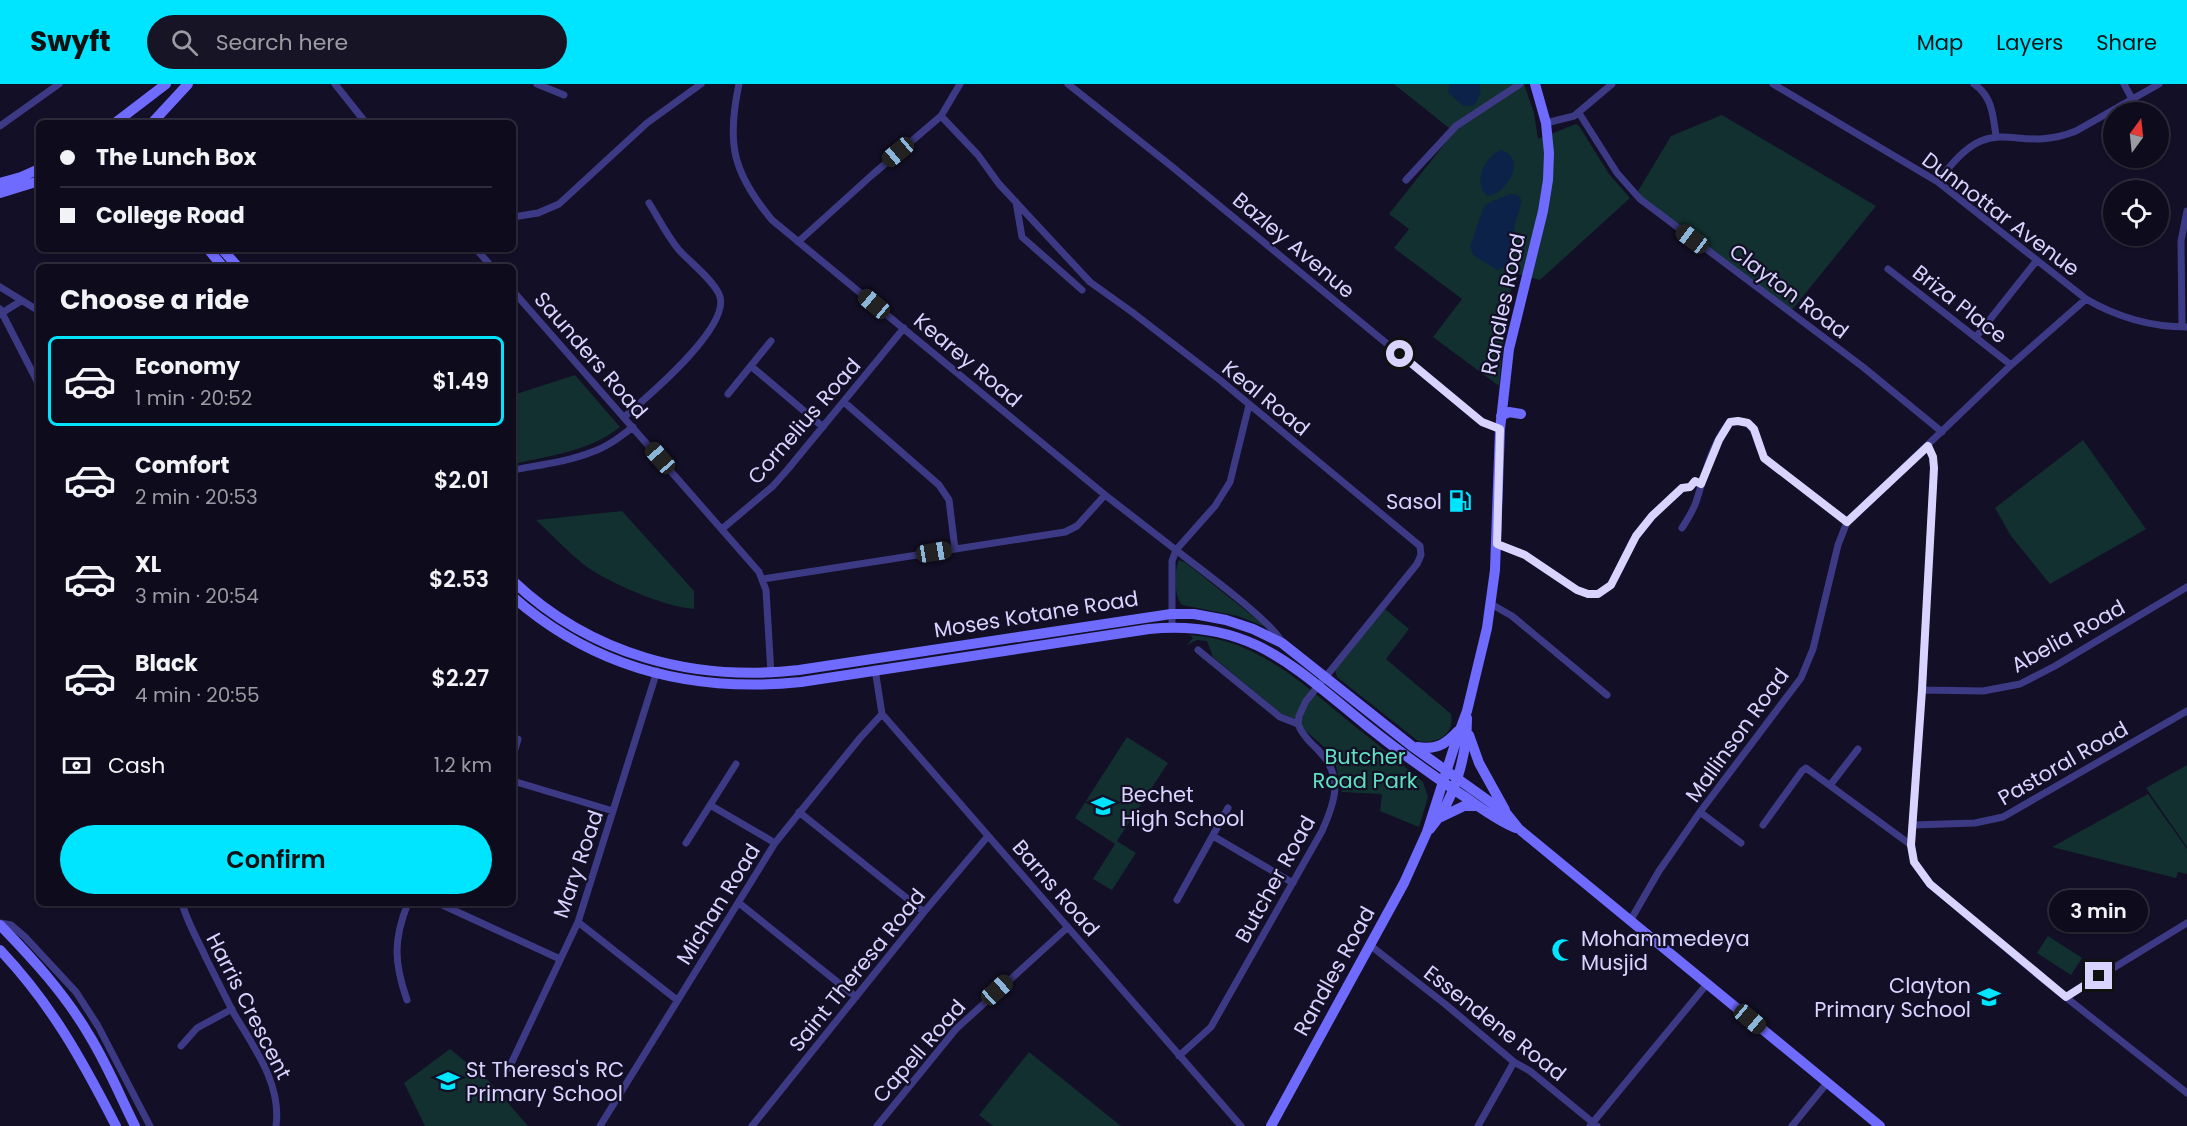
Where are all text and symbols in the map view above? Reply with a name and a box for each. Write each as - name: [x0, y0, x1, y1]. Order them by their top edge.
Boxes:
- search box: [147, 15, 567, 69]
- text: Swyft: [30, 22, 111, 61]
- icon: search: [168, 26, 201, 59]
- text: Search here: [216, 27, 348, 58]
- text: Map: [1917, 28, 1963, 57]
- text: Layers: [1996, 28, 2063, 57]
- text: Share: [2096, 28, 2157, 57]
- north arrow: [2103, 102, 2169, 168]
- map controls: [2103, 102, 2169, 246]
- car: [878, 134, 918, 170]
- text: The Lunch Box: [96, 142, 256, 173]
- street label: Dunnottar Avenue: [1916, 145, 2086, 283]
- button: locate: [2103, 180, 2169, 246]
- street label: Bazley Avenue: [1227, 185, 1361, 305]
- text: College Road: [96, 200, 245, 231]
- car: [1672, 221, 1712, 257]
- street label: Randles Road: [1474, 231, 1532, 377]
- street label: Clayton Road: [1724, 237, 1854, 345]
- street label: Briza Place: [1907, 258, 2013, 350]
- text: Choose a ride: [60, 281, 249, 318]
- street label: Saunders Road: [528, 285, 654, 425]
- car: [854, 286, 894, 322]
- street label: Kearey Road: [908, 306, 1028, 414]
- route start: [1386, 340, 1413, 367]
- text: Economy: [135, 351, 240, 382]
- street label: Cornelius Road: [741, 352, 867, 490]
- icon: car: [63, 354, 117, 408]
- street label: Keal Road: [1216, 354, 1316, 442]
- text: $1.49: [433, 366, 489, 397]
- text: 1 min · 20:52: [135, 384, 252, 412]
- car: [641, 439, 679, 477]
- text: Comfort: [135, 450, 229, 481]
- icon: car: [63, 453, 117, 507]
- text: $2.01: [434, 465, 489, 496]
- text: 2 min · 20:53: [135, 483, 258, 511]
- place label: Sasol: [1386, 487, 1442, 516]
- fuel station icon: Sasol: [1447, 488, 1473, 514]
- car: [915, 540, 953, 564]
- text: XL: [135, 549, 161, 580]
- icon: car: [63, 552, 117, 606]
- text: $2.53: [429, 564, 489, 595]
- text: 3 min · 20:54: [135, 582, 259, 610]
- street label: Moses Kotane Road: [932, 584, 1140, 644]
- street label: Abelia Road: [2006, 593, 2130, 679]
- text: Black: [135, 648, 198, 679]
- icon: car: [63, 651, 117, 705]
- street label: Mallinson Road: [1678, 662, 1796, 808]
- text: $2.27: [432, 663, 489, 694]
- text: 4 min · 20:55: [135, 681, 260, 709]
- street label: Pastoral Road: [1993, 714, 2133, 812]
- park label: Butcher Road Park: [1312, 742, 1418, 795]
- icon: cash: [60, 749, 93, 782]
- text: Cash: [108, 750, 165, 781]
- text: 1.2 km: [434, 751, 492, 779]
- place label: Bechet High School: [1121, 780, 1245, 833]
- school or university icon: Bechet High School: [1090, 793, 1116, 819]
- street label: Mary Road: [546, 806, 610, 922]
- street label: Butcher Road: [1228, 810, 1322, 948]
- button: Confirm: [60, 825, 492, 894]
- street label: Barns Road: [1006, 833, 1106, 943]
- street label: Michan Road: [669, 838, 767, 970]
- street label: Saint Theresa Road: [782, 882, 932, 1058]
- callout: 3 min: [2050, 889, 2148, 931]
- text: 3 min: [2070, 897, 2127, 925]
- street label: Randles Road: [1286, 901, 1382, 1041]
- place label: Mohammedeya Musjid: [1581, 924, 1750, 977]
- street label: Harris Crescent: [200, 928, 298, 1084]
- mosque icon: Mohammedeya Musjid: [1550, 937, 1576, 963]
- street label: Essendene Road: [1418, 958, 1572, 1088]
- route end: [2085, 962, 2112, 989]
- car: [978, 971, 1016, 1009]
- place label: Clayton Primary School: [1814, 971, 1971, 1024]
- school or university icon: Clayton Primary School: [1976, 984, 2002, 1010]
- street label: Capell Road: [866, 993, 972, 1109]
- car: [1730, 1001, 1770, 1037]
- place label: St Theresa's RC Primary School: [466, 1055, 624, 1108]
- school or university icon: St Theresa's RC Primary School: [435, 1068, 461, 1094]

